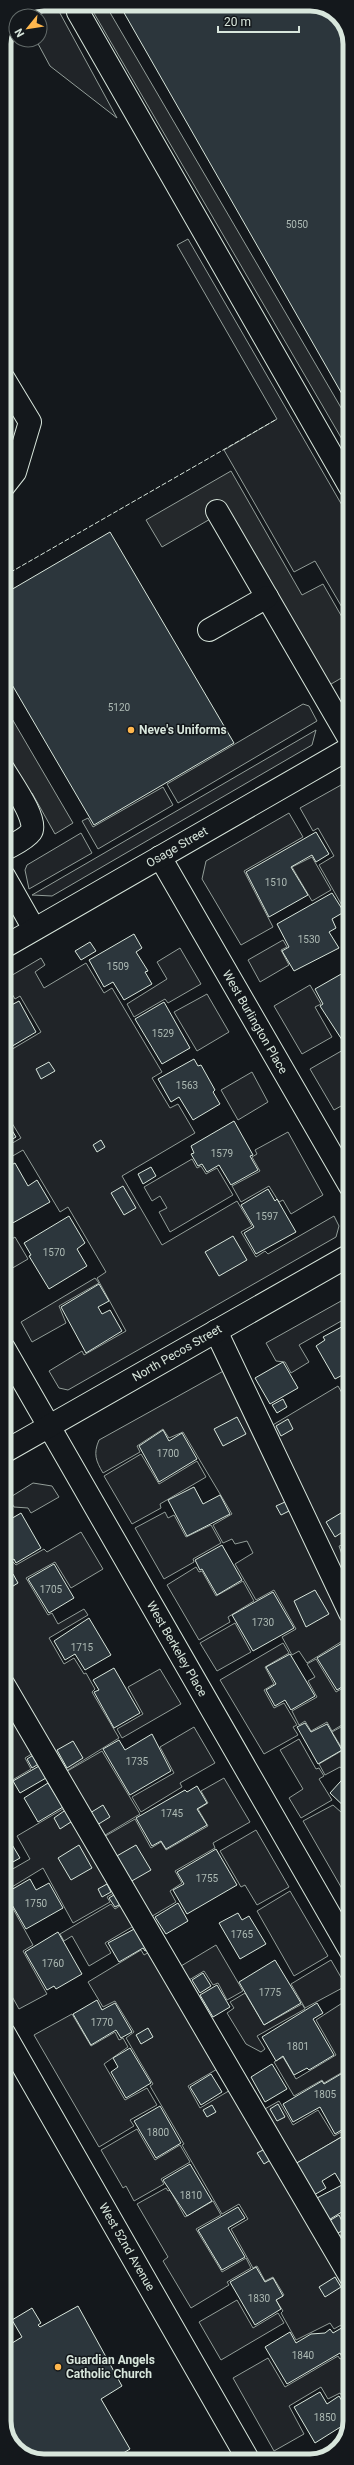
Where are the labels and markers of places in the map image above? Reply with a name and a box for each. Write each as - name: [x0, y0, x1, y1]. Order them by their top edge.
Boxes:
- place label: Neve's Uniforms: [139, 723, 227, 737]
- marker: Neve's Uniforms: [126, 725, 136, 735]
- place label: Guardian Angels Catholic Church: [66, 2353, 155, 2381]
- marker: Guardian Angels Catholic Church: [53, 2362, 63, 2372]

